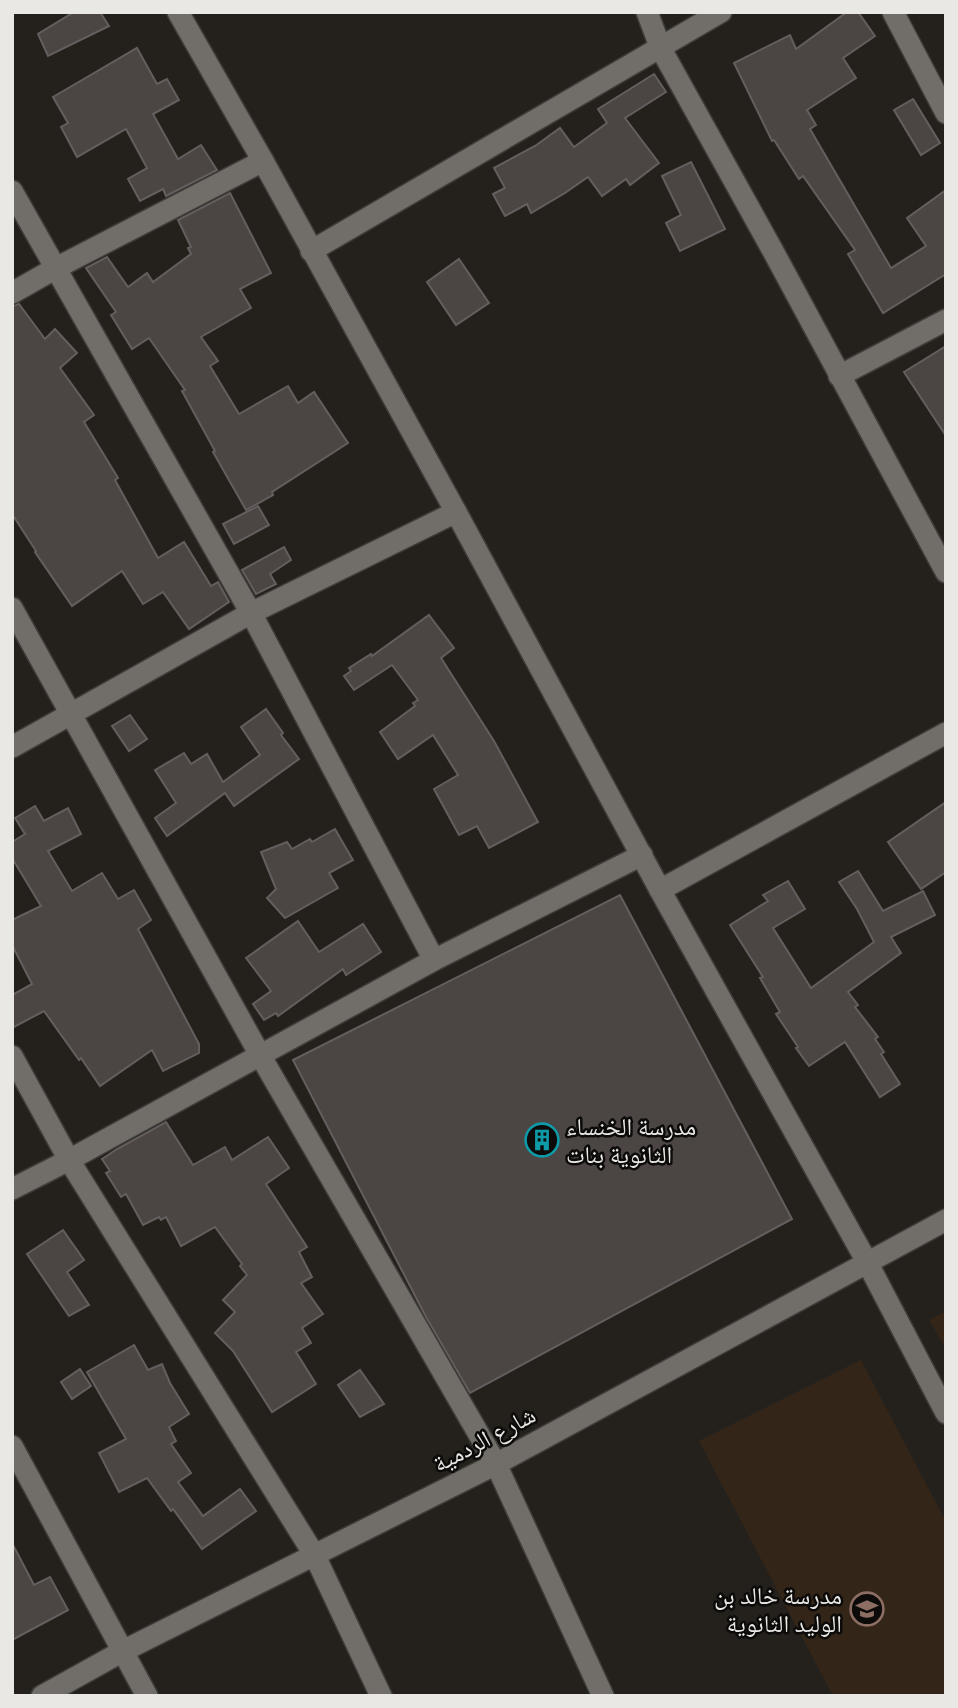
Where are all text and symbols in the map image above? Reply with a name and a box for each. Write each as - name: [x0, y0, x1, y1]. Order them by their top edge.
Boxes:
- place label: مدرسة الخنساء الثانوية بنات: [566, 1111, 696, 1170]
- building icon: مدرسة الخنساء الثانوية بنات: [523, 1121, 561, 1159]
- street label: شارع الردمية: [427, 1399, 541, 1479]
- place label: مدرسة خالد بن الوليد الثانوية: [714, 1580, 842, 1639]
- school or university icon: مدرسة خالد بن الوليد الثانوية: [848, 1590, 886, 1628]

